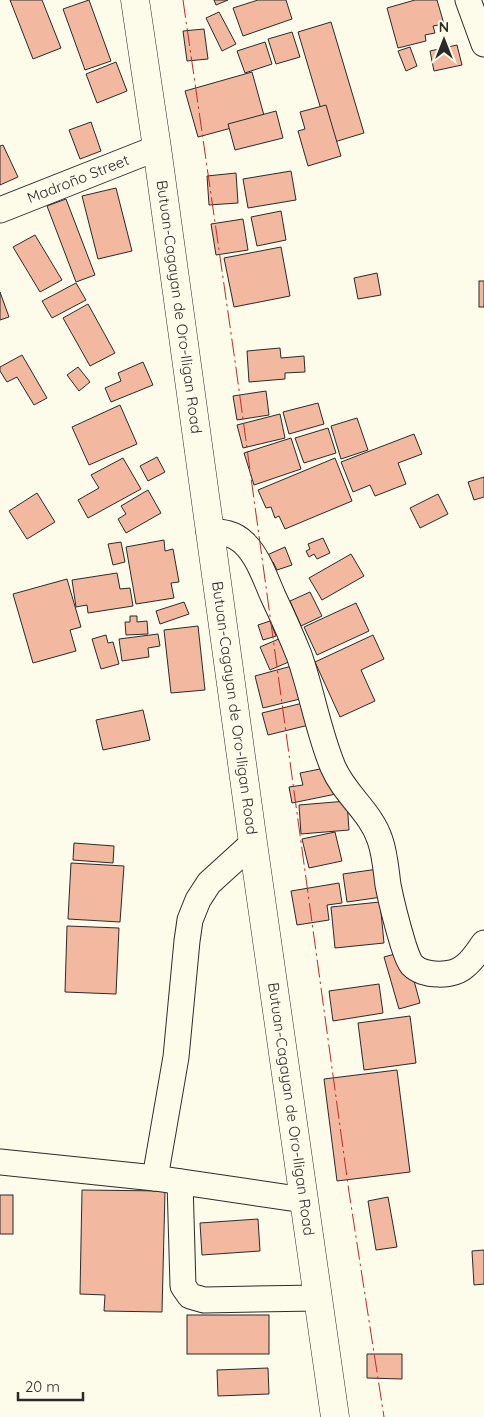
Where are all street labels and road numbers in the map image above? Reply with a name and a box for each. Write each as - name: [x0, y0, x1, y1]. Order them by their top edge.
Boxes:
- street label: Madroño Street: [24, 150, 132, 207]
- street label: Butuan-Cagayan de Oro-Iligan Road: [153, 179, 206, 435]
- street label: Butuan-Cagayan de Oro-Iligan Road: [208, 580, 262, 836]
- street label: Butuan-Cagayan de Oro-Iligan Road: [264, 981, 319, 1237]

